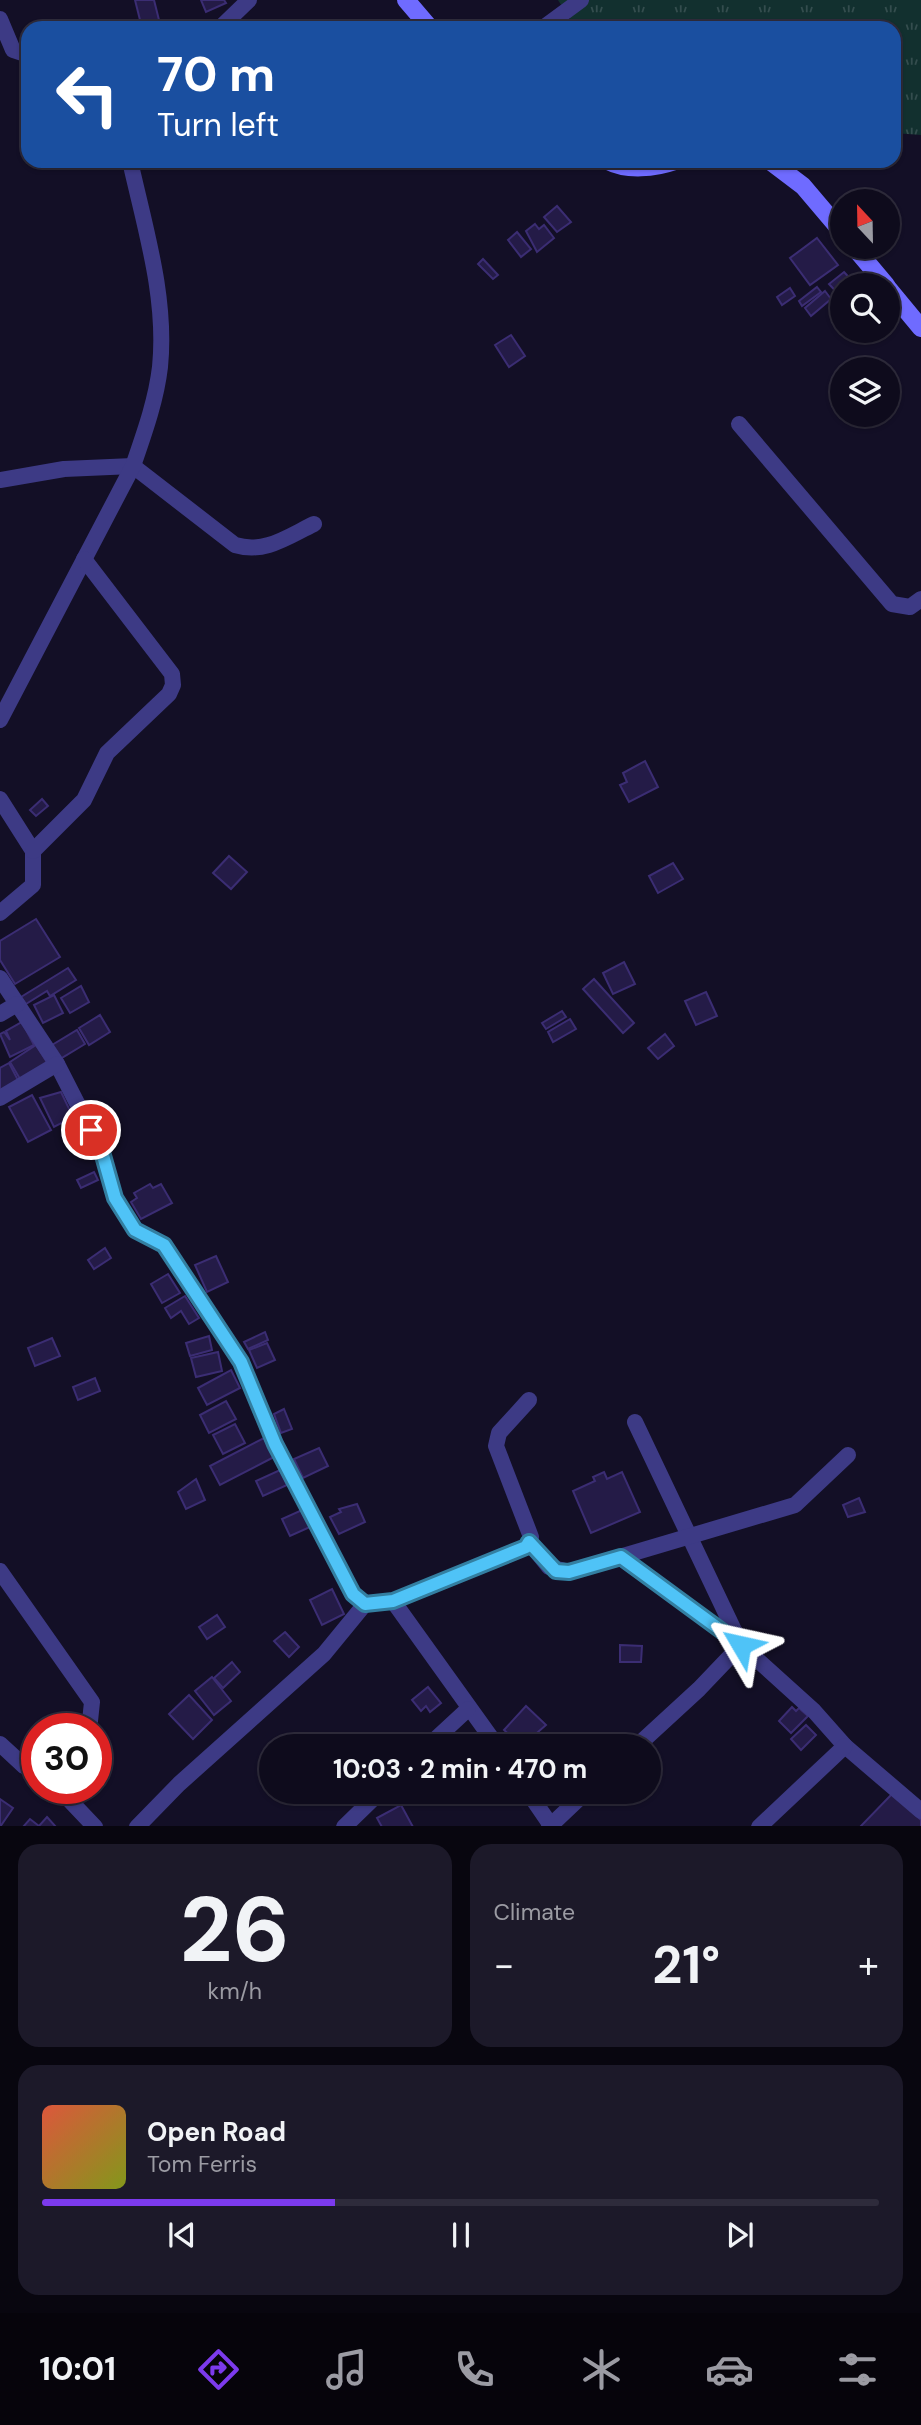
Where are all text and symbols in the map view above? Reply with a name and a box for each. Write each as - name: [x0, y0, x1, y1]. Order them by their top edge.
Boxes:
- text: 70 m: [157, 42, 275, 106]
- icon: left: [42, 49, 133, 140]
- text: Turn left: [157, 104, 279, 146]
- north arrow: [830, 189, 900, 259]
- map controls: [830, 189, 900, 427]
- button: search: [830, 273, 900, 343]
- button: layers: [830, 357, 900, 427]
- pin: [61, 1100, 121, 1160]
- icon: arrive: [72, 1111, 110, 1149]
- position arrow: [704, 1608, 778, 1682]
- speed limit sign: 30: [21, 1713, 112, 1804]
- text: 10:03 · 2 min · 470 m: [333, 1752, 587, 1786]
- text: 26: [180, 1871, 290, 1989]
- text: Climate: [494, 1897, 575, 1927]
- text: 21°: [652, 1931, 720, 1999]
- text: −: [494, 1940, 514, 1990]
- text: +: [858, 1940, 879, 1990]
- text: km/h: [208, 1976, 262, 2006]
- text: Open Road: [147, 2115, 286, 2149]
- text: Tom Ferris: [147, 2149, 257, 2179]
- icon: previous: [163, 2216, 201, 2254]
- icon: pause: [442, 2216, 480, 2254]
- icon: next: [721, 2216, 759, 2254]
- icon: directions: [194, 2345, 243, 2394]
- icon: music: [322, 2345, 371, 2394]
- icon: phone: [450, 2345, 499, 2394]
- icon: climate: [577, 2345, 626, 2394]
- icon: car: [705, 2345, 754, 2394]
- icon: filters: [833, 2345, 882, 2394]
- text: 10:01: [39, 2348, 116, 2390]

